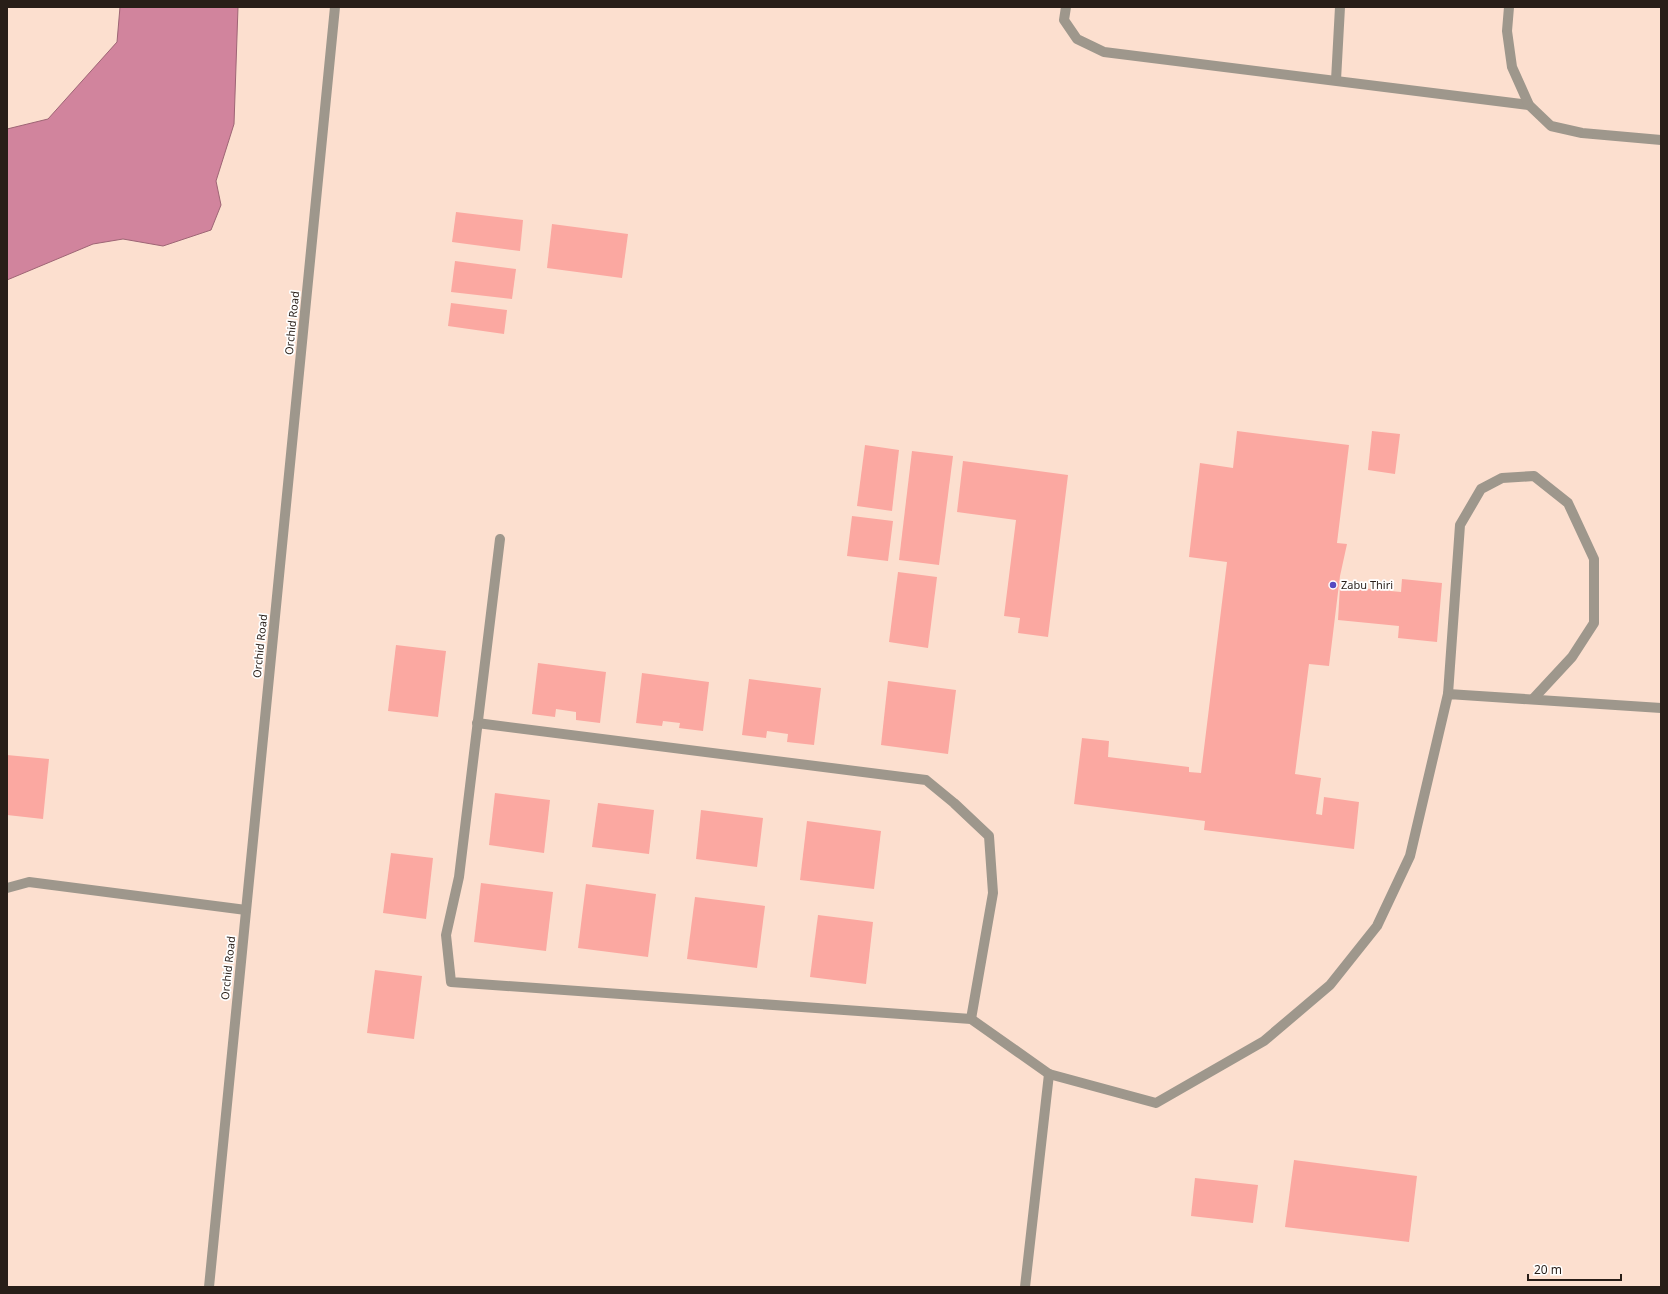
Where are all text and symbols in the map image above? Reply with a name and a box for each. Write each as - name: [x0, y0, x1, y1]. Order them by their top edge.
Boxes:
- street label: Orchid Road: [281, 290, 302, 356]
- place label: Zabu Thiri: [1341, 577, 1393, 592]
- marker: Zabu Thiri: [1328, 580, 1338, 590]
- street label: Orchid Road: [249, 613, 270, 679]
- street label: Orchid Road: [217, 935, 238, 1001]
- scale bar: [1528, 1256, 1621, 1282]
- text: 20 m: [1534, 1261, 1562, 1278]

